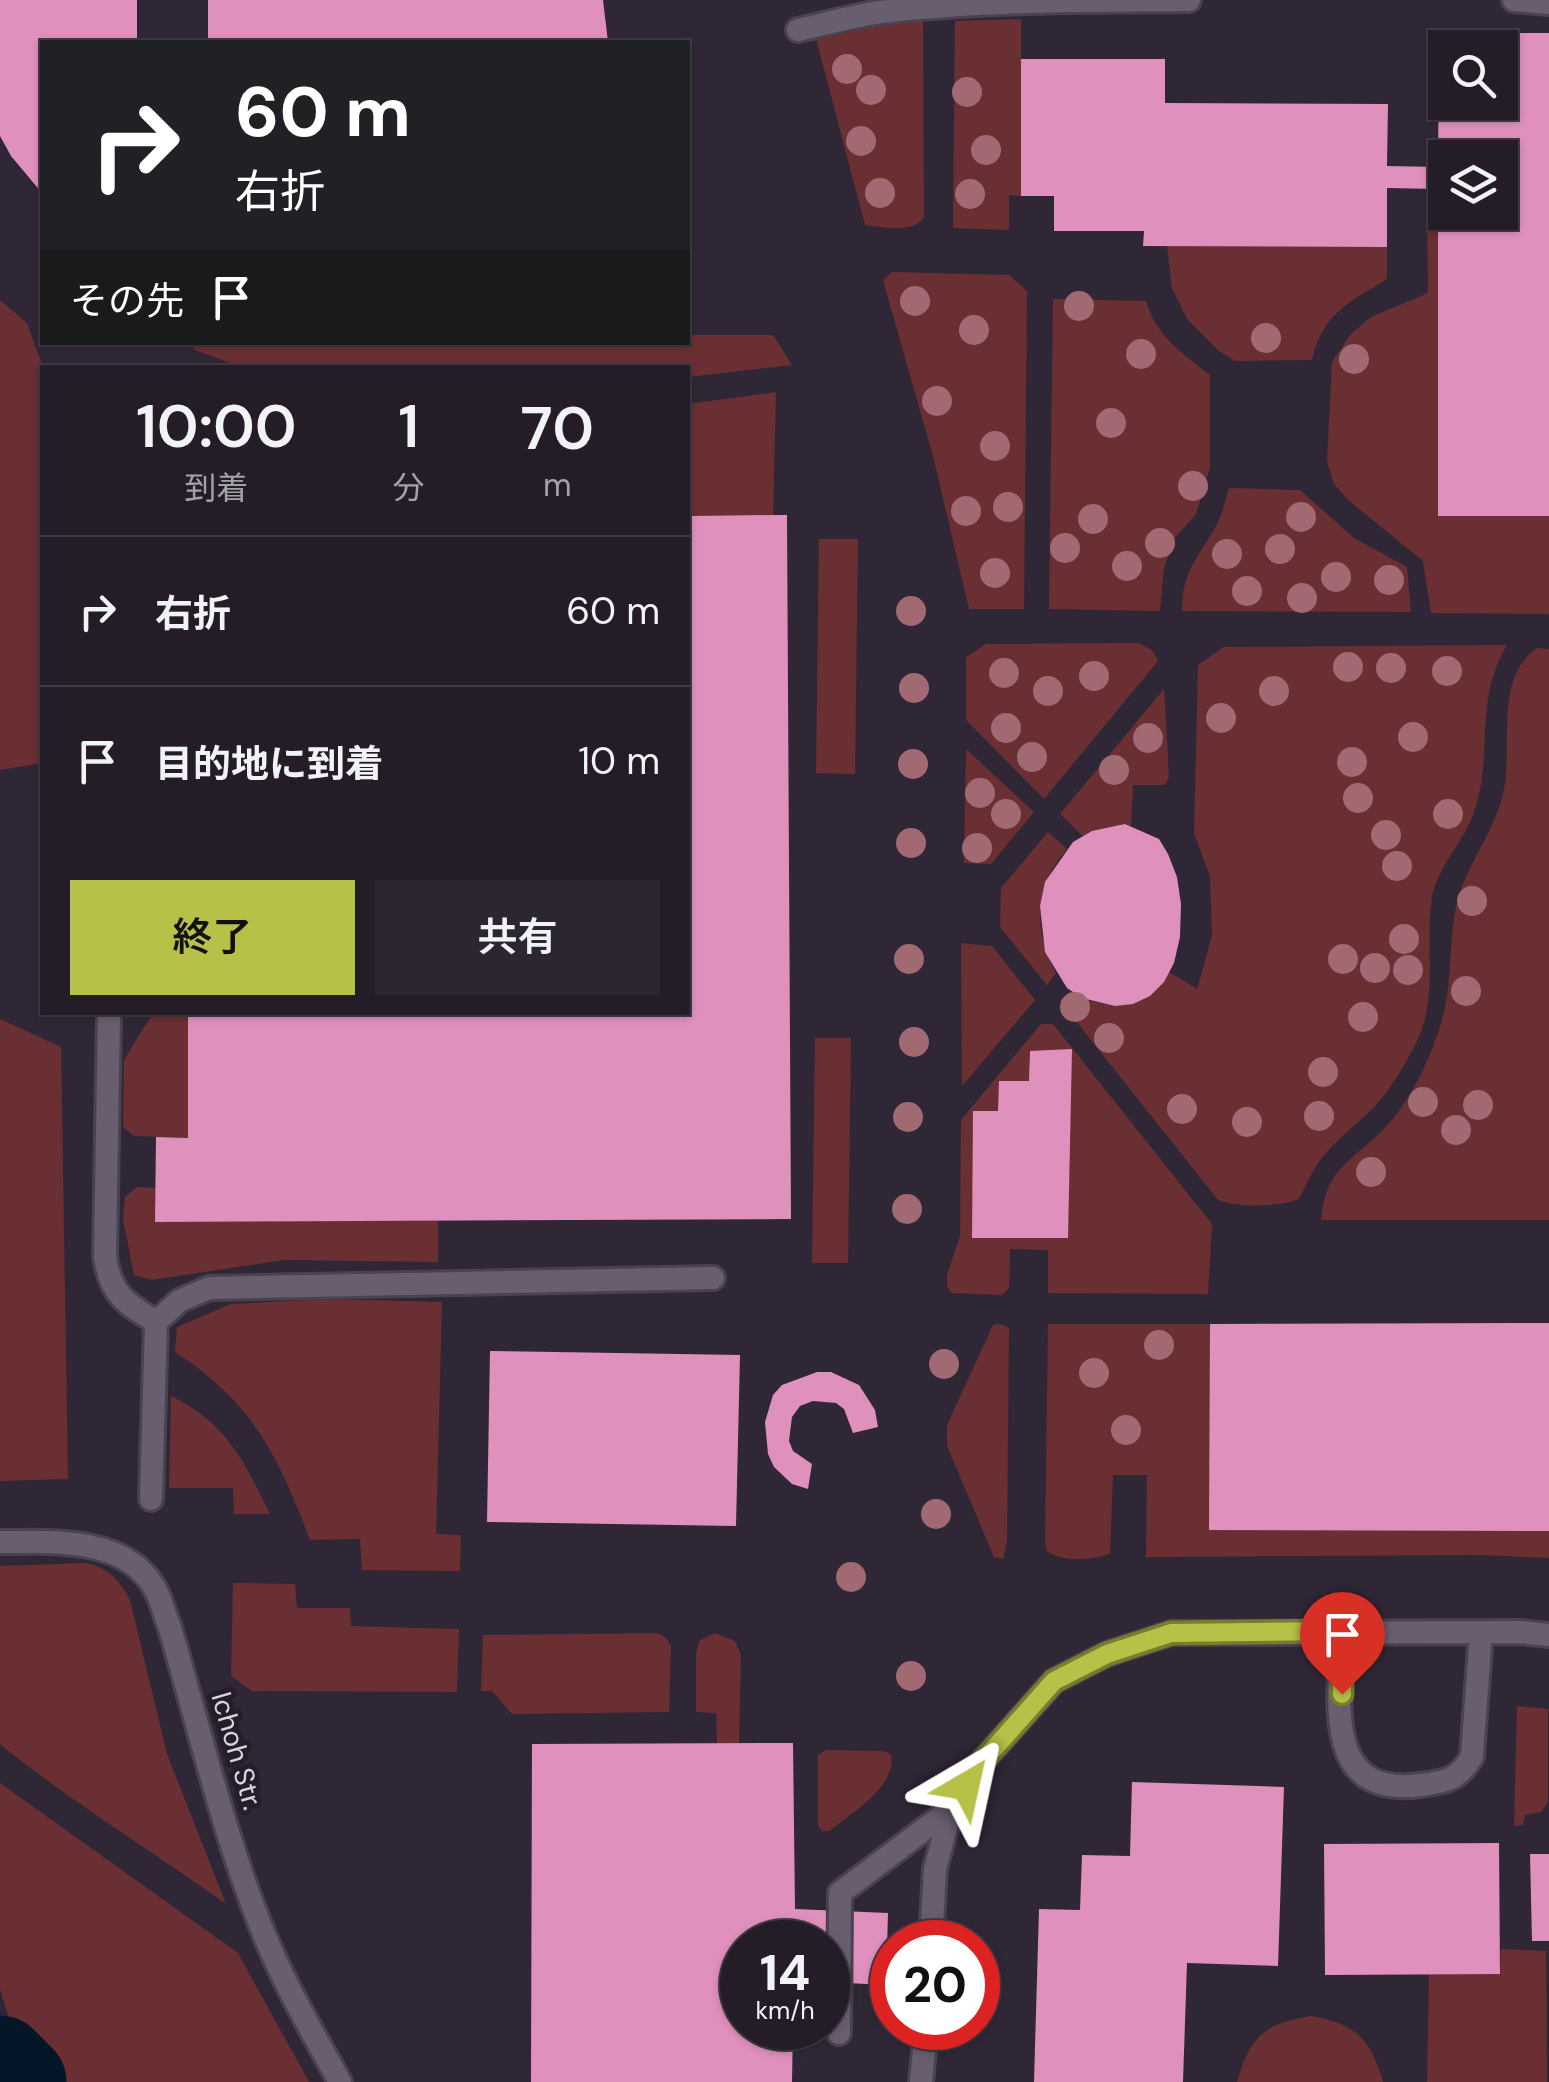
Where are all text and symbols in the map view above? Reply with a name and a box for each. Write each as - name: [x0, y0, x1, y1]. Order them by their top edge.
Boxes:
- map controls: [1428, 30, 1518, 230]
- button: search: [1428, 30, 1518, 120]
- text: 60 m: [235, 67, 411, 158]
- icon: right: [70, 80, 200, 210]
- button: layers: [1428, 140, 1518, 230]
- text: 右折: [235, 162, 325, 221]
- icon: arrive: [204, 270, 259, 325]
- text: その先: [70, 276, 184, 326]
- text: 10:00: [136, 387, 297, 466]
- text: 1: [398, 387, 419, 466]
- text: 70: [521, 389, 594, 468]
- text: m: [543, 464, 572, 506]
- text: 到着: [184, 467, 248, 509]
- text: 分: [393, 467, 425, 509]
- icon: right: [70, 584, 125, 639]
- text: 60 m: [566, 586, 660, 636]
- text: 右折: [155, 589, 231, 639]
- icon: arrive: [70, 734, 125, 789]
- text: 10 m: [578, 736, 660, 786]
- text: 目的地に到着: [155, 739, 383, 789]
- button: 終了: [70, 880, 355, 995]
- button: 共有: [375, 880, 660, 995]
- pin: [1300, 1592, 1385, 1695]
- icon: arrive: [1315, 1607, 1370, 1662]
- street label: Ichoh Str.: [203, 1688, 271, 1814]
- position arrow: [914, 1734, 1018, 1838]
- speed limit sign: 20: [870, 1920, 1000, 2050]
- text: 14: [760, 1940, 810, 2006]
- text: km/h: [755, 1994, 815, 2027]

